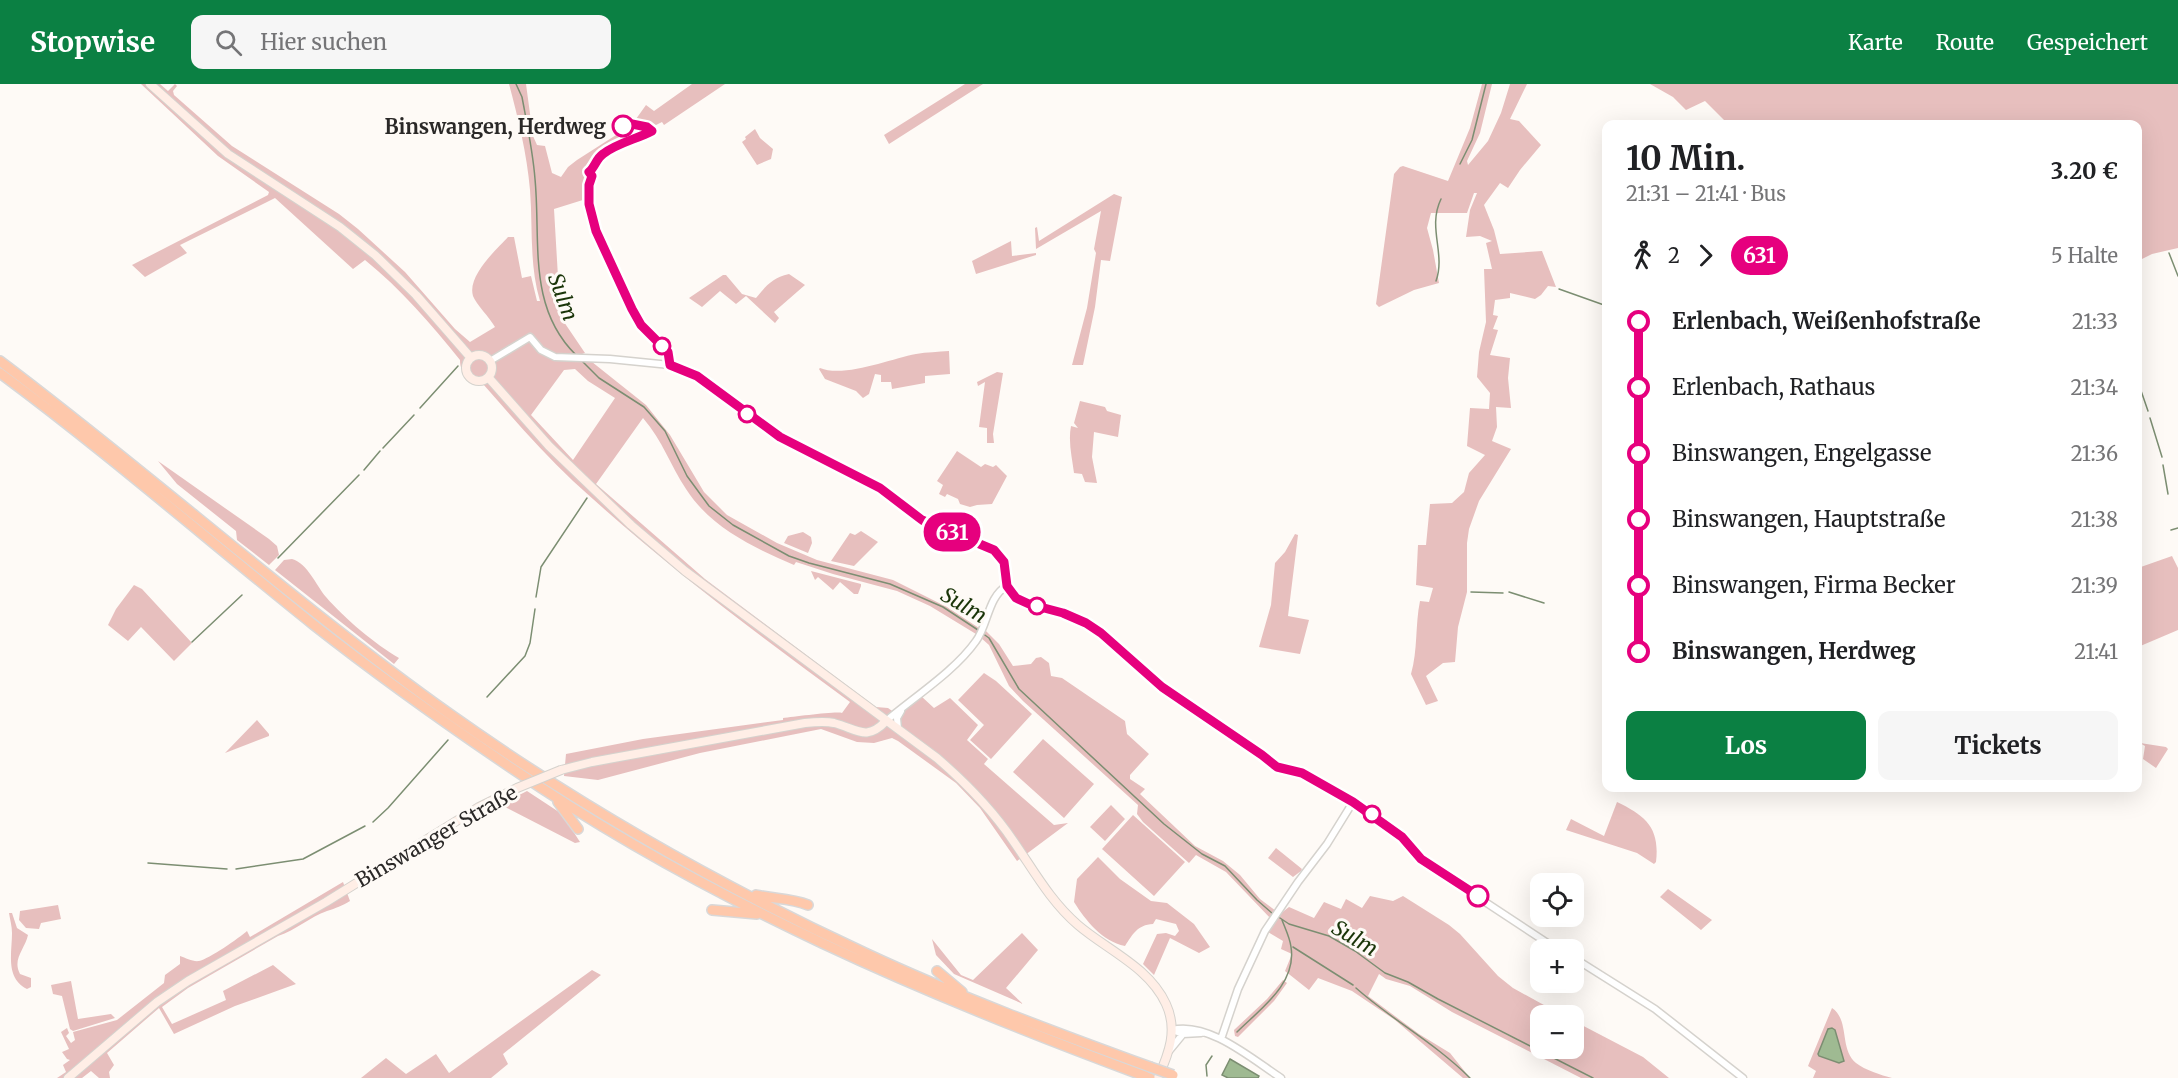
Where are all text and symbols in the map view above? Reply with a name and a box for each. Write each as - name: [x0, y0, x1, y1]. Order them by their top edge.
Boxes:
- search box: [191, 15, 611, 69]
- text: Stopwise: [30, 24, 155, 60]
- icon: search: [212, 26, 245, 59]
- text: Hier suchen: [260, 28, 387, 56]
- text: Karte: [1848, 29, 1903, 56]
- text: Route: [1936, 29, 1994, 56]
- text: Gespeichert: [2027, 29, 2148, 56]
- place label: Binswangen, Herdweg: [385, 114, 606, 140]
- marker: Binswangen, Herdweg: [612, 115, 634, 137]
- text: 10 Min.: [1626, 138, 1745, 179]
- text: 3.20 €: [2051, 157, 2118, 185]
- text: 21:31 – 21:41 · Bus: [1626, 181, 1786, 206]
- icon: walk: [1626, 239, 1659, 272]
- icon: forward: [1689, 239, 1722, 272]
- text: 631: [1743, 242, 1776, 269]
- text: 2: [1668, 243, 1680, 268]
- text: 5 Halte: [2051, 243, 2118, 268]
- water label: Sulm: [542, 270, 584, 324]
- text: Erlenbach, Weißenhofstraße: [1672, 307, 1981, 335]
- text: 21:33: [2072, 309, 2118, 334]
- unlabelled marker: [653, 337, 671, 355]
- text: Erlenbach, Rathaus: [1672, 373, 1875, 401]
- text: 21:34: [2070, 375, 2118, 400]
- unlabelled marker: [738, 405, 756, 423]
- text: Binswangen, Engelgasse: [1672, 439, 1931, 467]
- text: 21:36: [2071, 441, 2118, 466]
- text: Binswangen, Hauptstraße: [1672, 505, 1946, 533]
- text: 21:38: [2071, 507, 2118, 532]
- line badge: 631: [918, 512, 986, 552]
- text: 631: [936, 519, 968, 546]
- text: Binswangen, Firma Becker: [1672, 571, 1956, 599]
- text: 21:39: [2071, 573, 2118, 598]
- water label: Sulm: [936, 581, 992, 629]
- unlabelled marker: [1028, 597, 1046, 615]
- text: Binswangen, Herdweg: [1672, 637, 1916, 665]
- text: 21:41: [2074, 639, 2118, 664]
- button: Los: [1626, 711, 1866, 780]
- button: Tickets: [1878, 711, 2118, 780]
- street label: Binswanger Straße: [351, 780, 521, 892]
- unlabelled marker: [1363, 805, 1381, 823]
- map controls: [1530, 873, 1584, 1059]
- button: locate: [1530, 873, 1584, 927]
- unlabelled marker: [1467, 885, 1489, 907]
- water label: Sulm: [1327, 914, 1383, 962]
- button: +: [1530, 939, 1584, 993]
- button: −: [1530, 1005, 1584, 1059]

